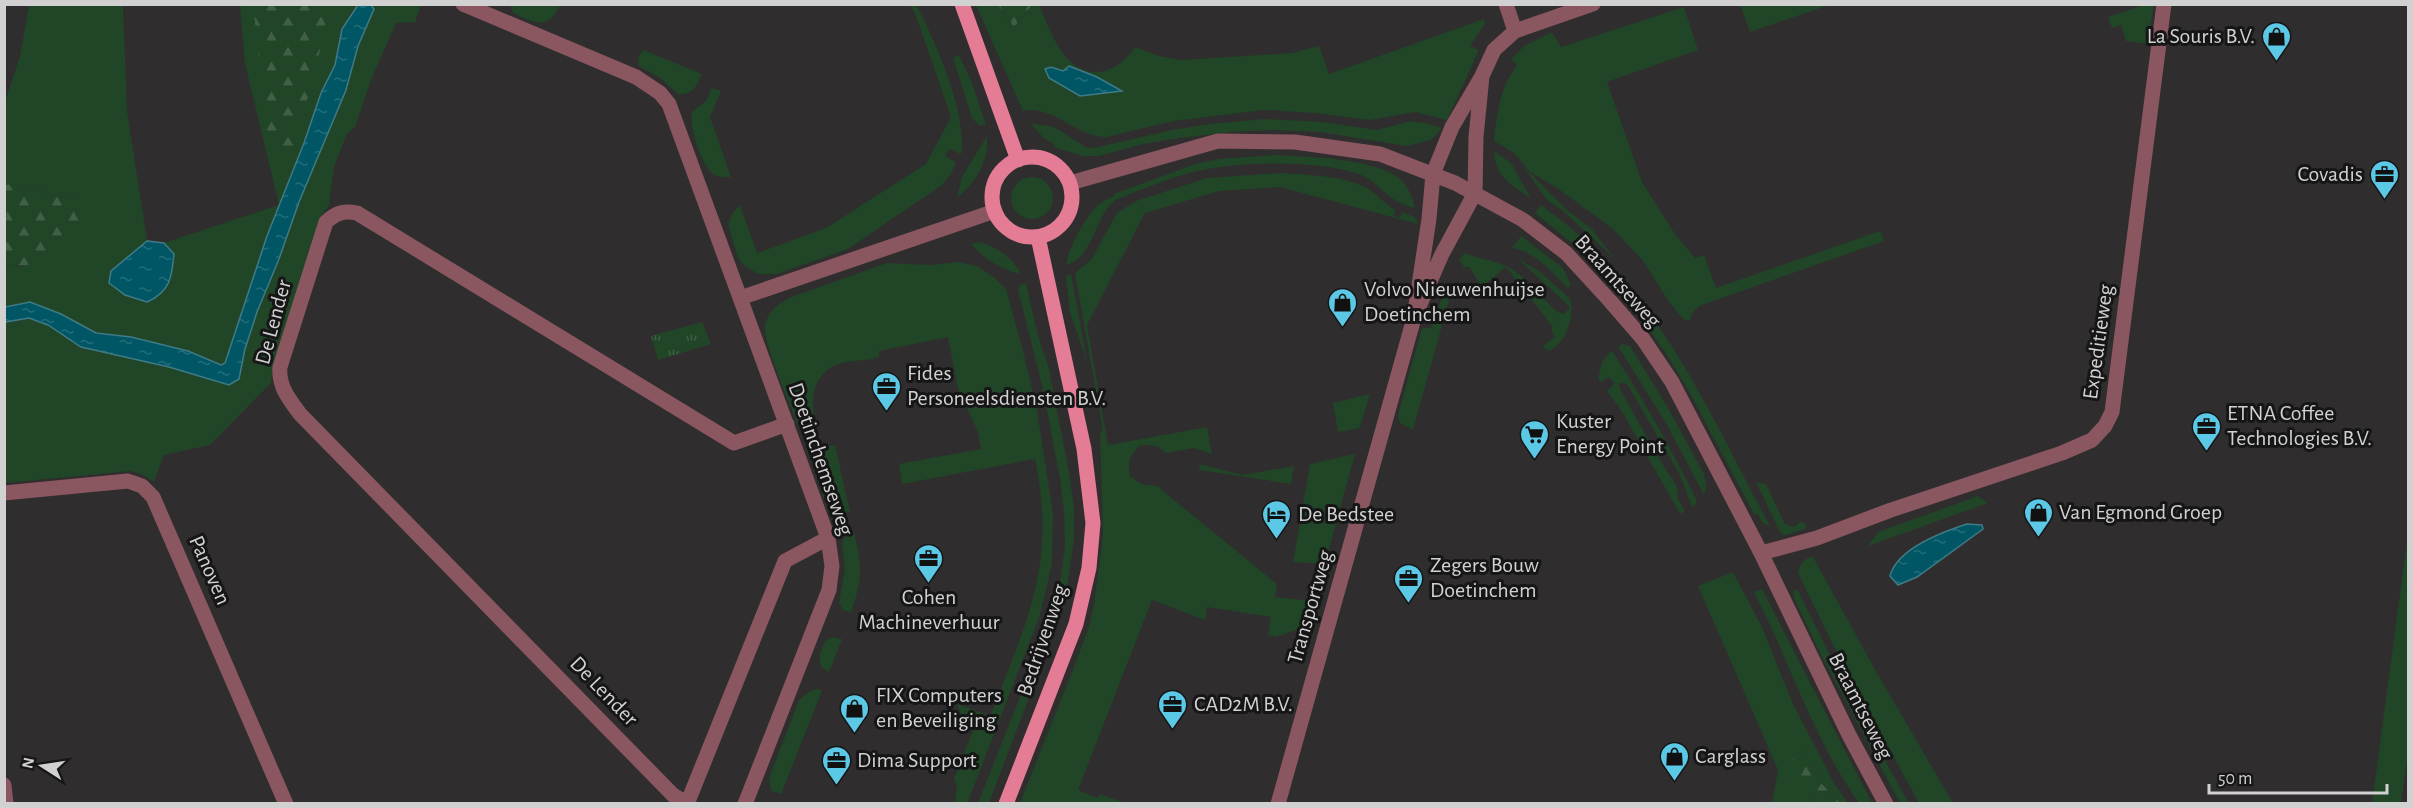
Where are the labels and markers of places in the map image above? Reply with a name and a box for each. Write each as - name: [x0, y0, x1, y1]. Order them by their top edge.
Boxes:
- shop icon: La Souris B.V.: [2260, 20, 2292, 62]
- place label: La Souris B.V.: [2147, 25, 2255, 47]
- office icon: Covadis: [2368, 158, 2400, 200]
- place label: Covadis: [2298, 163, 2363, 185]
- place label: Volvo Nieuwenhuijse Doetinchem: [1364, 278, 1545, 325]
- shop icon: Volvo Nieuwenhuijse Doetinchem: [1327, 286, 1359, 328]
- place label: Fides Personeelsdiensten B.V.: [907, 362, 1106, 409]
- office icon: Fides Personeelsdiensten B.V.: [870, 370, 902, 412]
- place label: ETNA Coffee Technologies B.V.: [2227, 402, 2372, 449]
- place label: Kuster Energy Point: [1556, 410, 1664, 457]
- office icon: ETNA Coffee Technologies B.V.: [2190, 410, 2222, 452]
- supermarket icon: Kuster Energy Point: [1519, 418, 1551, 460]
- shop icon: Van Egmond Groep: [2022, 496, 2054, 538]
- hotel icon: De Bedstee: [1261, 498, 1293, 540]
- place label: Van Egmond Groep: [2059, 501, 2222, 523]
- place label: De Bedstee: [1298, 503, 1394, 525]
- office icon: Cohen Machineverhuur: [913, 542, 945, 584]
- place label: Zegers Bouw Doetinchem: [1430, 554, 1539, 601]
- office icon: Zegers Bouw Doetinchem: [1393, 562, 1425, 604]
- place label: Cohen Machineverhuur: [858, 586, 1000, 633]
- place label: FIX Computers en Beveiliging: [876, 684, 1002, 731]
- office icon: CAD2M B.V.: [1157, 688, 1189, 730]
- shop icon: FIX Computers en Beveiliging: [839, 692, 871, 734]
- place label: CAD2M B.V.: [1194, 693, 1293, 715]
- shop icon: Carglass: [1658, 740, 1690, 782]
- office icon: Dima Support: [820, 744, 852, 786]
- place label: Carglass: [1695, 745, 1766, 767]
- place label: Dima Support: [857, 749, 977, 771]

